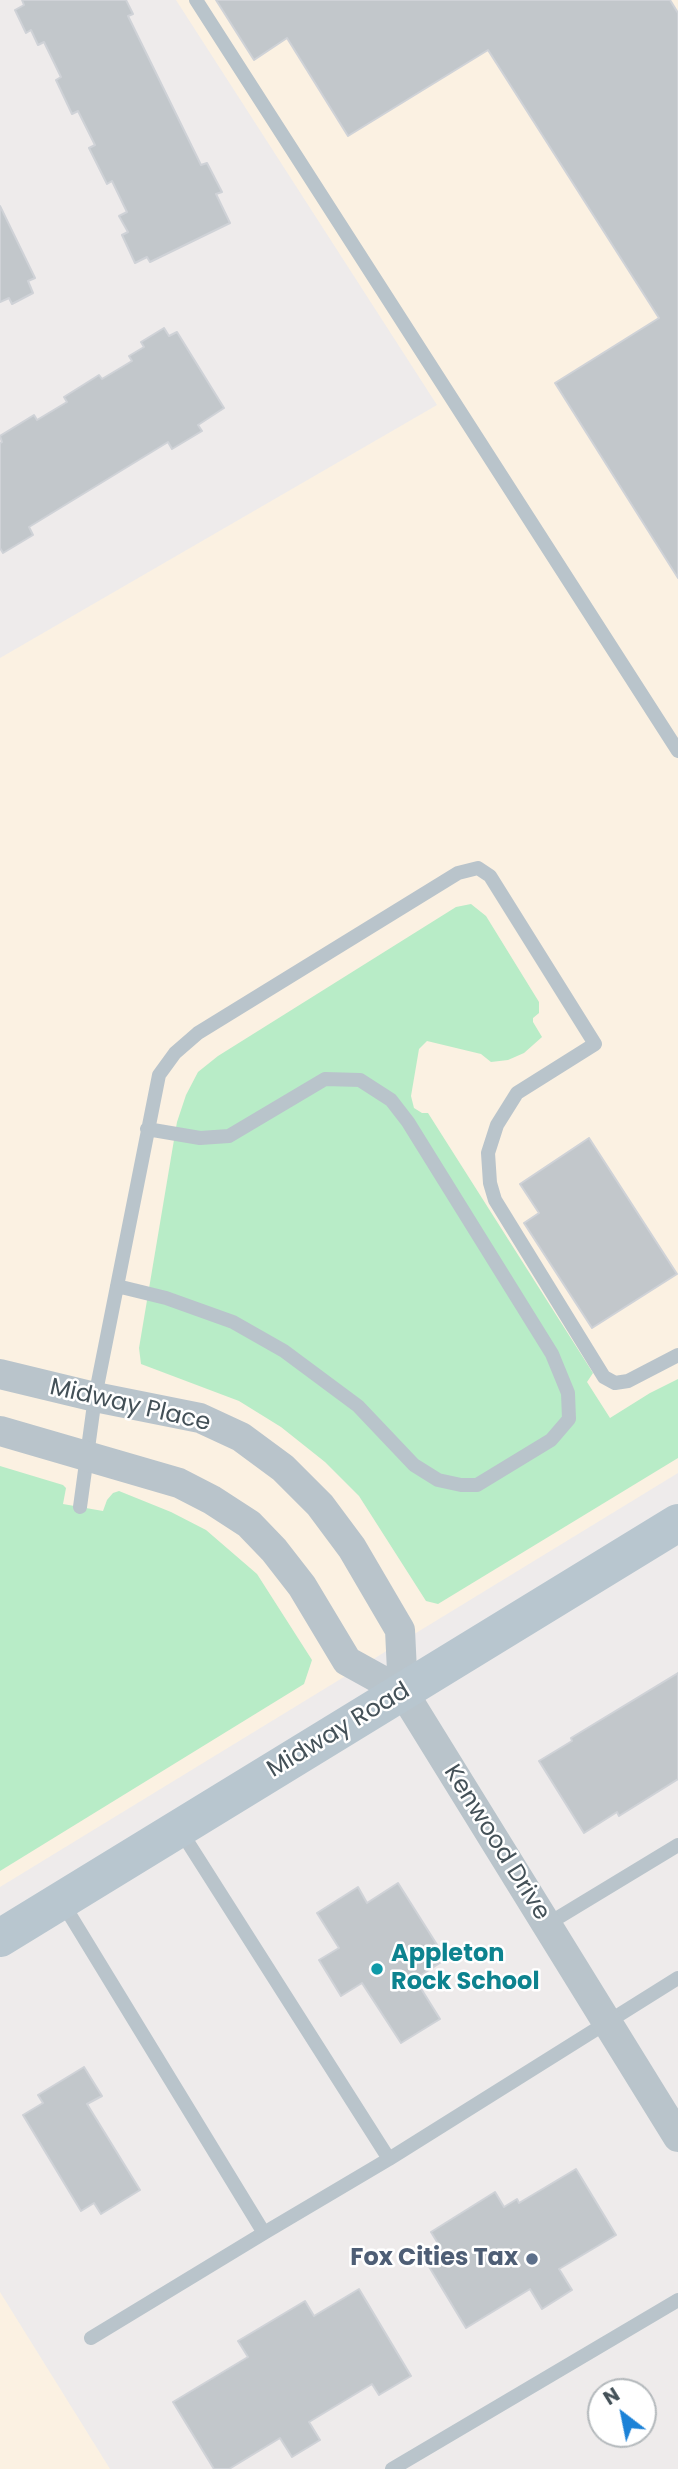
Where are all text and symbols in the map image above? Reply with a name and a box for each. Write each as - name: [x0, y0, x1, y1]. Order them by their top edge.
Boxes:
- street label: Midway Place: [47, 1374, 213, 1438]
- street label: Midway Road: [263, 1677, 415, 1785]
- street label: Kenwood Drive: [437, 1760, 555, 1926]
- place label: Appleton Rock School: [391, 1941, 539, 1997]
- marker: Appleton Rock School: [369, 1961, 385, 1977]
- place label: Fox Cities Tax: [350, 2245, 518, 2273]
- marker: Fox Cities Tax: [524, 2251, 540, 2267]
- north arrow: [587, 2378, 657, 2448]
- text: N: [598, 2381, 625, 2412]

